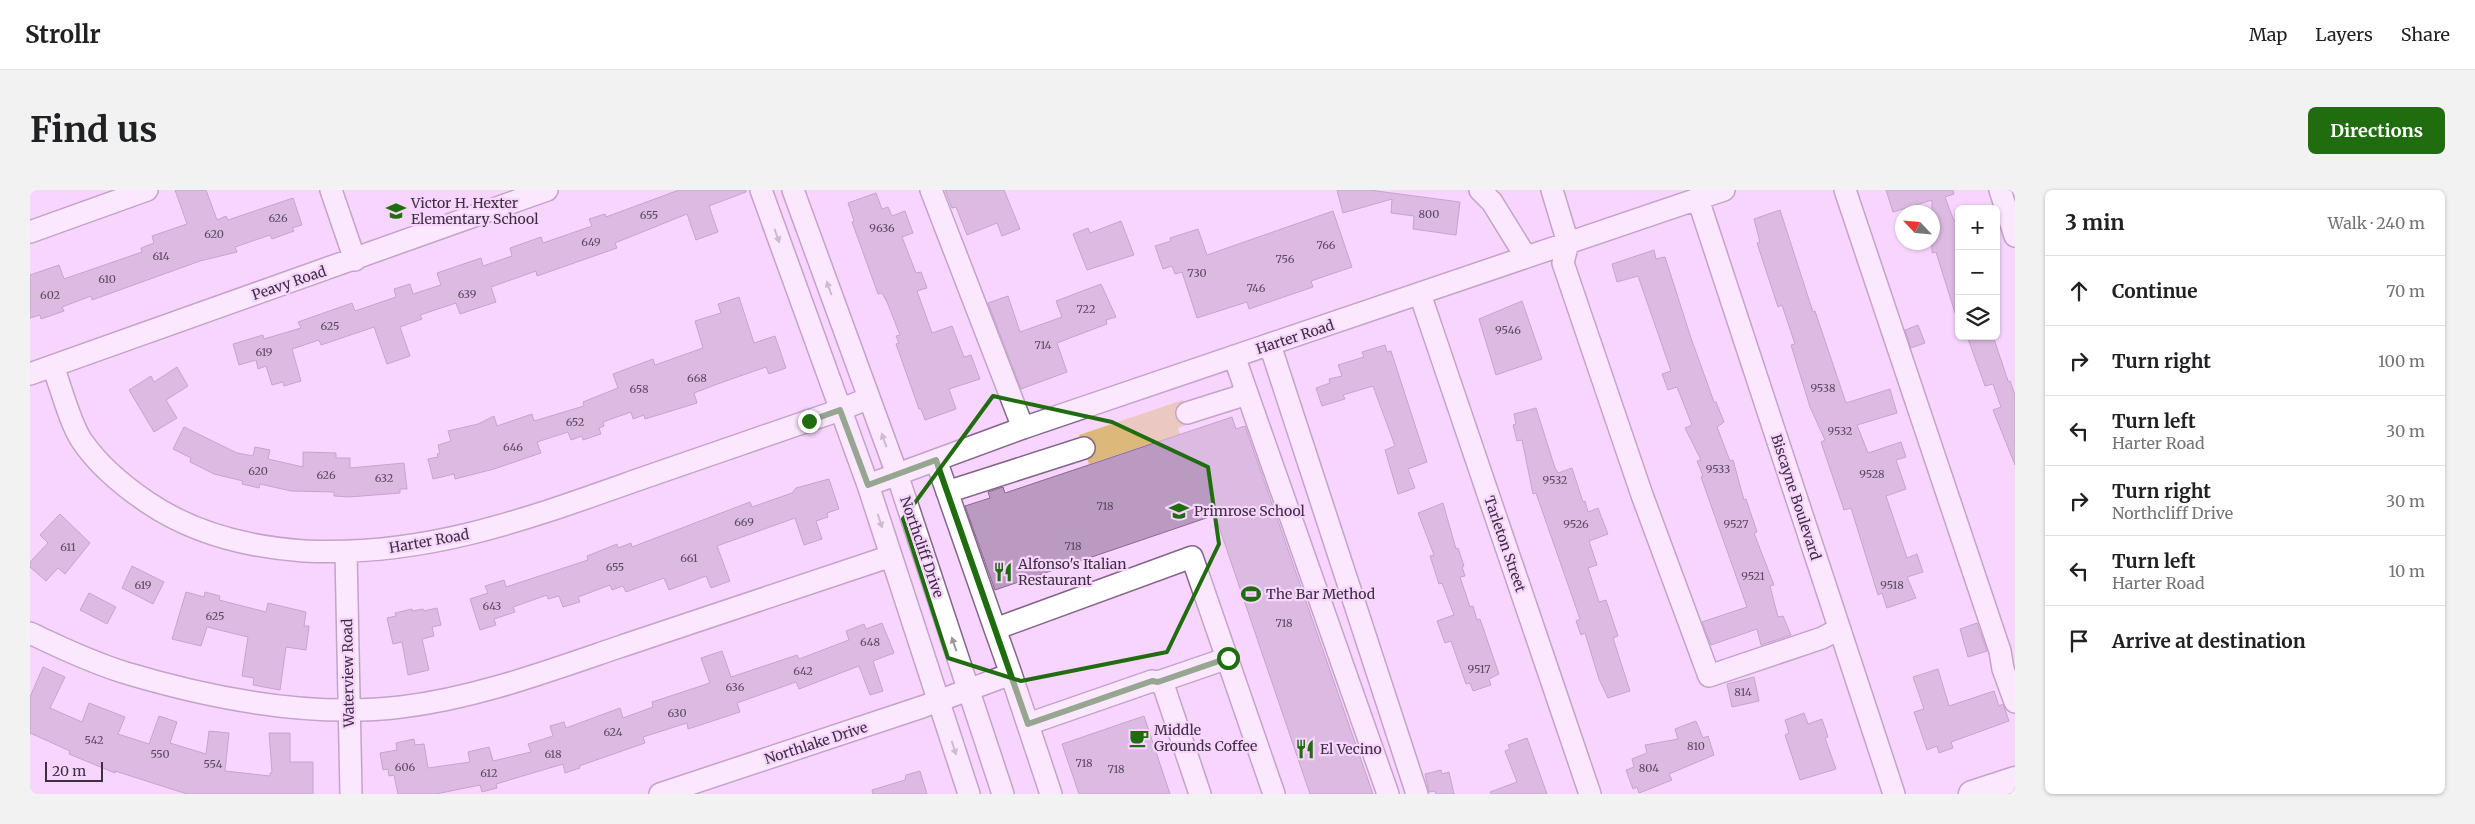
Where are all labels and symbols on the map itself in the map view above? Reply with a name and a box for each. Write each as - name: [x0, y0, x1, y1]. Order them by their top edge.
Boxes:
- place label: Victor H. Hexter Elementary School: [410, 194, 539, 228]
- school or university icon: Victor H. Hexter Elementary School: [385, 200, 407, 222]
- north arrow: [1895, 205, 1940, 250]
- house number: 800: [1419, 207, 1439, 221]
- house number: 655: [640, 208, 658, 222]
- house number: 626: [268, 211, 288, 225]
- house number: 9636: [869, 221, 895, 235]
- house number: 620: [204, 227, 224, 241]
- one-way arrow: [773, 229, 781, 244]
- house number: 649: [581, 235, 601, 249]
- house number: 766: [1317, 238, 1336, 252]
- house number: 614: [152, 249, 170, 263]
- house number: 756: [1276, 252, 1295, 266]
- street label: Peavy Road: [250, 262, 329, 304]
- house number: 730: [1187, 266, 1207, 280]
- house number: 610: [98, 272, 116, 286]
- one-way arrow: [825, 280, 832, 295]
- house number: 746: [1247, 281, 1266, 295]
- house number: 639: [458, 287, 477, 301]
- house number: 602: [40, 288, 60, 302]
- house number: 722: [1077, 302, 1095, 316]
- street label: Harter Road: [1254, 316, 1337, 358]
- house number: 625: [321, 319, 339, 333]
- house number: 9546: [1495, 323, 1521, 337]
- house number: 714: [1034, 338, 1052, 352]
- house number: 619: [255, 345, 273, 359]
- house number: 668: [687, 371, 707, 385]
- house number: 9538: [1810, 381, 1836, 395]
- house number: 658: [630, 382, 649, 396]
- route end: [798, 410, 821, 433]
- house number: 652: [566, 415, 584, 429]
- house number: 9532: [1828, 424, 1852, 438]
- one-way arrow: [880, 432, 888, 447]
- street label: Biscayne Boulevard: [1767, 432, 1825, 563]
- house number: 646: [503, 440, 523, 454]
- house number: 9533: [1706, 462, 1730, 476]
- house number: 620: [248, 464, 268, 478]
- house number: 9528: [1859, 467, 1885, 481]
- house number: 626: [316, 468, 336, 482]
- house number: 632: [375, 471, 393, 485]
- house number: 9532: [1543, 473, 1567, 487]
- street label: Northcliff Drive: [896, 494, 948, 600]
- street label: Tarleton Street: [1480, 494, 1530, 595]
- house number: 718: [1096, 499, 1114, 513]
- school or university icon: Primrose School: [1168, 500, 1190, 522]
- place label: Primrose School: [1194, 502, 1306, 520]
- one-way arrow: [876, 513, 884, 528]
- house number: 669: [734, 515, 754, 529]
- house number: 9526: [1563, 517, 1589, 531]
- house number: 9527: [1724, 517, 1748, 531]
- street label: Harter Road: [388, 525, 471, 557]
- house number: 718: [1064, 539, 1082, 553]
- house number: 611: [60, 540, 76, 554]
- house number: 661: [680, 551, 698, 565]
- place label: Alfonso's Italian Restaurant: [1017, 555, 1127, 589]
- house number: 655: [606, 560, 624, 574]
- restaurant icon: Alfonso's Italian Restaurant: [992, 561, 1014, 583]
- house number: 9521: [1741, 569, 1765, 583]
- house number: 619: [134, 578, 152, 592]
- house number: 9518: [1880, 578, 1904, 592]
- sports icon: The Bar Method: [1240, 583, 1262, 605]
- place label: The Bar Method: [1266, 585, 1376, 603]
- house number: 643: [483, 599, 501, 613]
- house number: 625: [206, 609, 224, 623]
- house number: 718: [1275, 616, 1293, 630]
- street label: Waterview Road: [338, 618, 358, 729]
- house number: 648: [860, 635, 880, 649]
- one-way arrow: [950, 636, 958, 651]
- route start: [1217, 647, 1240, 670]
- house number: 9517: [1468, 662, 1490, 676]
- house number: 642: [793, 664, 813, 678]
- house number: 636: [726, 680, 745, 694]
- house number: 814: [1734, 685, 1752, 699]
- house number: 630: [667, 706, 687, 720]
- street label: Northlake Drive: [762, 718, 870, 768]
- place label: Middle Grounds Coffee: [1154, 721, 1257, 755]
- house number: 624: [603, 725, 623, 739]
- cafe icon: Middle Grounds Coffee: [1128, 727, 1150, 749]
- house number: 542: [85, 733, 103, 747]
- restaurant icon: El Vecino: [1294, 738, 1316, 760]
- house number: 810: [1687, 739, 1705, 753]
- one-way arrow: [951, 740, 958, 755]
- place label: El Vecino: [1320, 740, 1382, 758]
- house number: 550: [150, 747, 170, 761]
- house number: 618: [544, 747, 562, 761]
- house number: 718: [1075, 756, 1093, 770]
- house number: 554: [204, 757, 223, 771]
- scale bar: [45, 759, 102, 782]
- house number: 606: [395, 760, 416, 774]
- house number: 804: [1639, 761, 1659, 775]
- house number: 718: [1107, 762, 1125, 776]
- house number: 612: [480, 766, 498, 780]

